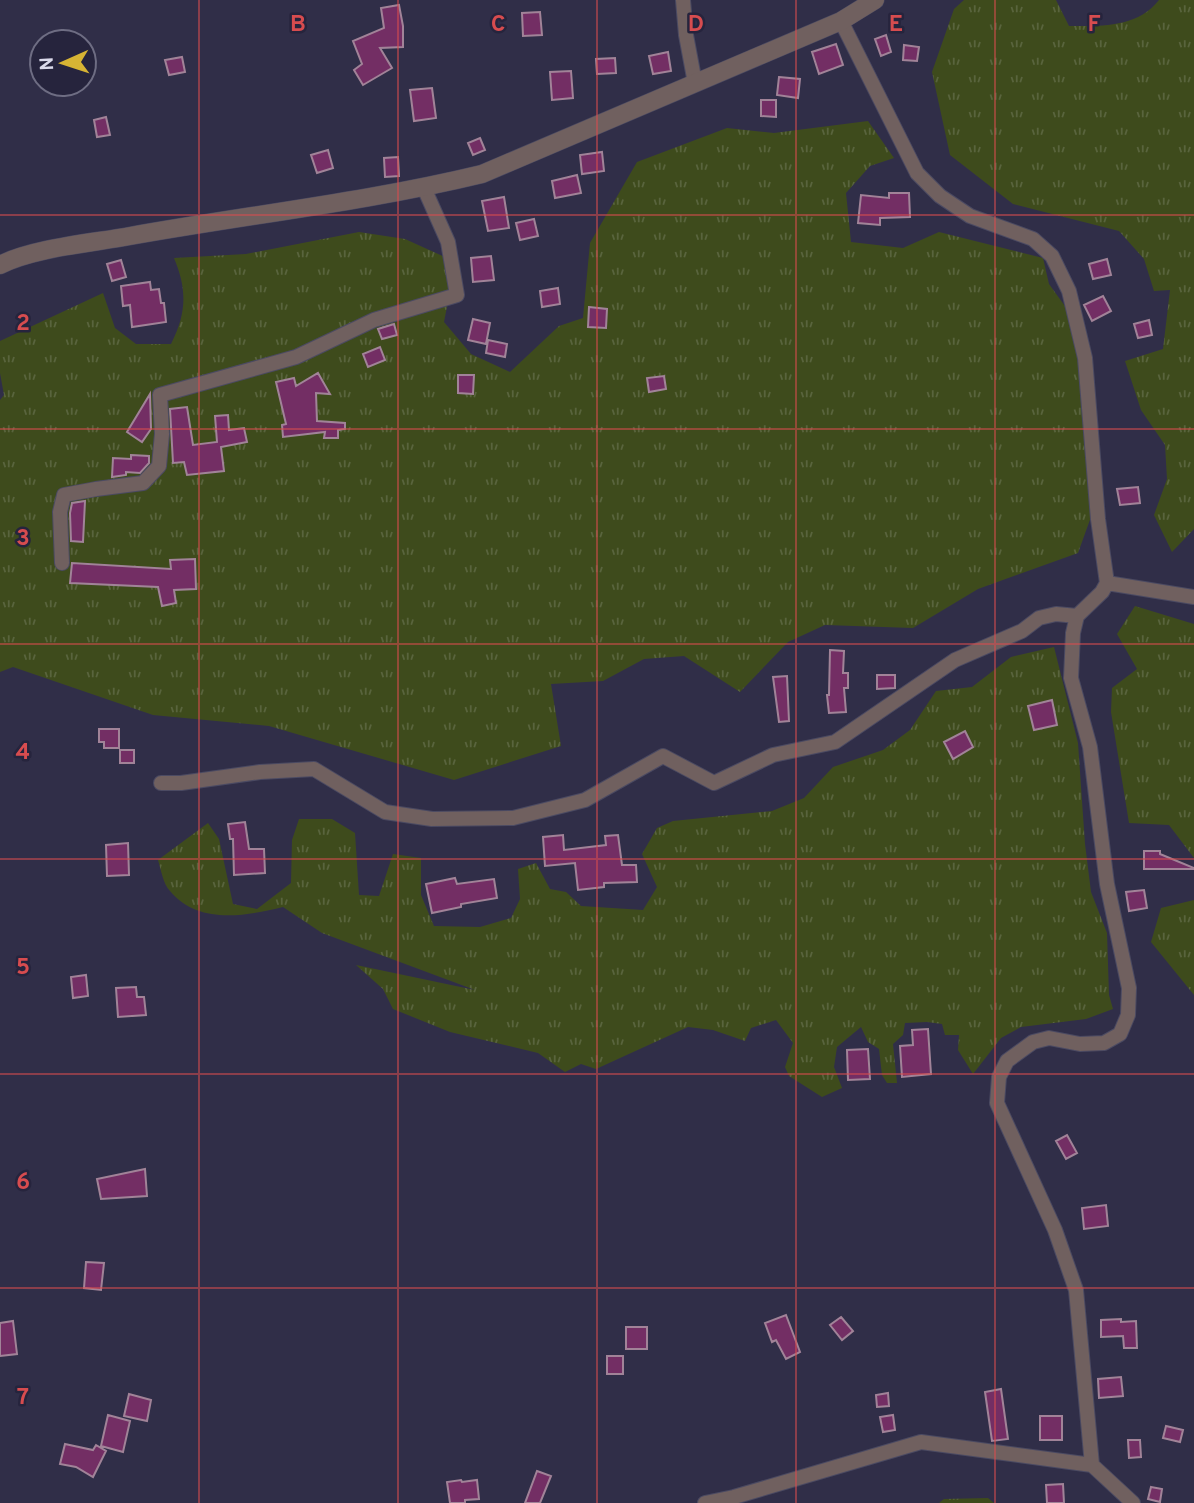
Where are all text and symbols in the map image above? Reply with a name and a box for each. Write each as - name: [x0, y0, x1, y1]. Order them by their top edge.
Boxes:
- text: B: [290, 11, 306, 40]
- text: C: [491, 11, 505, 40]
- text: D: [688, 11, 704, 40]
- text: E: [889, 11, 903, 40]
- text: F: [1087, 11, 1101, 40]
- north arrow: [28, 28, 98, 98]
- text: N: [36, 56, 60, 71]
- text: 2: [16, 310, 30, 339]
- text: 3: [16, 525, 30, 554]
- text: 4: [16, 739, 30, 768]
- text: 5: [16, 954, 30, 983]
- text: 6: [16, 1169, 30, 1198]
- text: 7: [17, 1384, 29, 1413]

